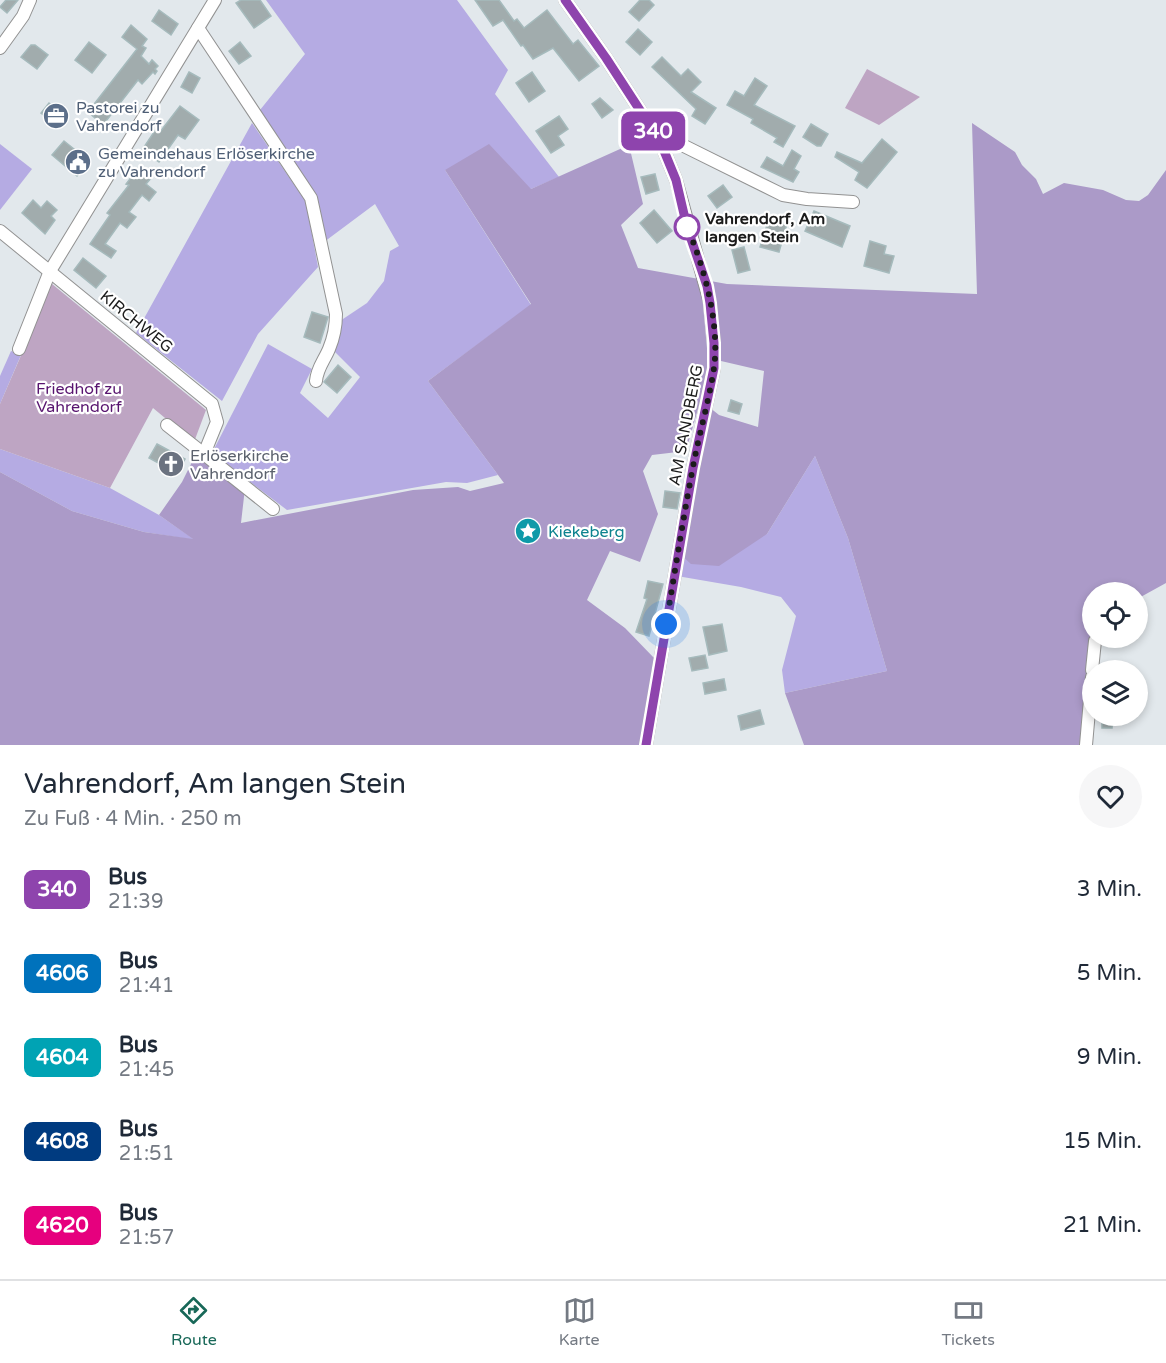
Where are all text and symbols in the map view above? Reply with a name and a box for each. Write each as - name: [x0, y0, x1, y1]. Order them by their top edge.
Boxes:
- place label: Pastorei zu Vahrendorf: [76, 98, 163, 136]
- office icon: Pastorei zu Vahrendorf: [41, 101, 71, 131]
- line badge: 340: [618, 112, 688, 150]
- text: 340: [633, 119, 673, 144]
- place label: Gemeindehaus Erlöserkirche zu Vahrendorf: [98, 144, 315, 182]
- public building icon: Gemeindehaus Erlöserkirche zu Vahrendorf: [63, 147, 93, 177]
- place label: Vahrendorf, Am langen Stein: [705, 209, 825, 247]
- marker: Vahrendorf, Am langen Stein: [674, 214, 700, 240]
- street label: KIRCHWEG: [96, 286, 177, 357]
- street label: AM SANDBERG: [664, 363, 708, 487]
- park label: Friedhof zu Vahrendorf: [36, 379, 123, 417]
- place label: Erlöserkirche Vahrendorf: [190, 446, 289, 484]
- church icon: Erlöserkirche Vahrendorf: [156, 449, 186, 479]
- place icon: Kiekeberg: [513, 516, 543, 546]
- place label: Kiekeberg: [548, 522, 625, 542]
- map controls: [1082, 582, 1148, 726]
- button: locate: [1082, 582, 1148, 648]
- your location: [651, 609, 681, 639]
- button: layers: [1082, 660, 1148, 726]
- button: heart: [1079, 765, 1142, 828]
- text: Vahrendorf, Am langen Stein: [24, 767, 406, 801]
- text: Zu Fuß · 4 Min. · 250 m: [24, 807, 242, 831]
- text: Bus: [108, 864, 147, 890]
- text: 3 Min.: [1077, 876, 1142, 902]
- text: 340: [37, 877, 77, 902]
- text: 21:39: [108, 890, 163, 914]
- text: Bus: [119, 948, 158, 974]
- text: 5 Min.: [1077, 960, 1142, 986]
- text: 4606: [36, 961, 89, 986]
- text: 21:41: [119, 974, 174, 998]
- text: Bus: [119, 1032, 158, 1058]
- text: 9 Min.: [1077, 1044, 1142, 1070]
- text: 4604: [36, 1045, 89, 1070]
- text: 21:45: [119, 1058, 174, 1082]
- text: Bus: [119, 1116, 158, 1142]
- text: 15 Min.: [1063, 1128, 1142, 1154]
- text: 4608: [36, 1129, 89, 1154]
- text: 21:51: [119, 1142, 174, 1166]
- text: Bus: [119, 1200, 158, 1226]
- text: 21 Min.: [1063, 1212, 1142, 1238]
- text: 4620: [36, 1213, 89, 1238]
- text: 21:57: [119, 1226, 174, 1250]
- tab: Route: [171, 1294, 217, 1350]
- tab: Karte: [559, 1294, 600, 1350]
- tab: Tickets: [942, 1294, 995, 1350]

